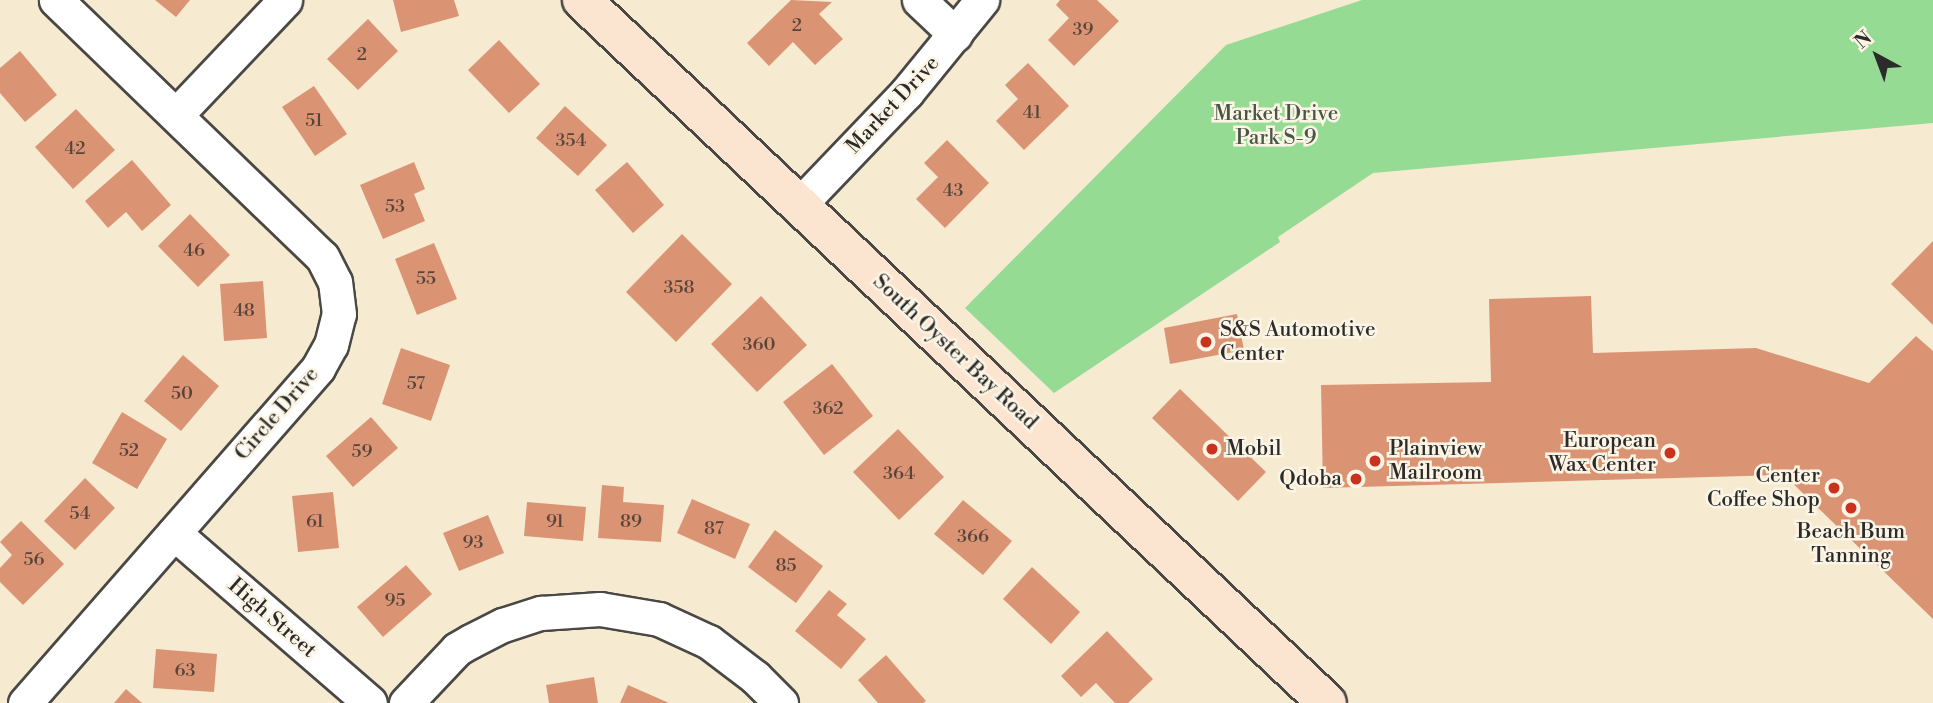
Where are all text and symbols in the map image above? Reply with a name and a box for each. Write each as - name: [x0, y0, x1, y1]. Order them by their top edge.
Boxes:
- house number: 2: [792, 15, 802, 37]
- house number: 39: [1073, 19, 1093, 41]
- north arrow: [1842, 21, 1912, 91]
- text: N: [1850, 26, 1877, 54]
- house number: 2: [357, 44, 367, 66]
- street label: Market Drive: [841, 51, 945, 159]
- park label: Market Drive Park S-9: [1214, 101, 1338, 151]
- house number: 41: [1023, 102, 1041, 124]
- house number: 51: [305, 110, 323, 132]
- house number: 354: [556, 130, 586, 152]
- house number: 42: [65, 138, 85, 160]
- house number: 43: [943, 180, 963, 202]
- house number: 53: [385, 196, 405, 218]
- house number: 46: [183, 240, 205, 262]
- house number: 55: [416, 268, 436, 290]
- street label: South Oyster Bay Road: [867, 269, 1043, 435]
- house number: 358: [664, 277, 694, 299]
- house number: 48: [233, 300, 255, 322]
- place label: S&S Automotive Center: [1220, 317, 1376, 367]
- house number: 360: [743, 334, 775, 356]
- marker: S&S Automotive Center: [1198, 334, 1214, 350]
- street label: Circle Drive: [230, 362, 324, 466]
- house number: 57: [407, 373, 425, 395]
- house number: 50: [171, 383, 193, 405]
- house number: 362: [812, 398, 844, 420]
- place label: European Wax Center: [1548, 428, 1656, 478]
- place label: Mobil: [1226, 436, 1281, 462]
- place label: Plainview Mailroom: [1389, 436, 1482, 486]
- house number: 52: [119, 440, 139, 462]
- house number: 59: [352, 441, 372, 463]
- marker: Mobil: [1204, 441, 1220, 457]
- marker: European Wax Center: [1662, 445, 1678, 461]
- marker: Plainview Mailroom: [1367, 453, 1383, 469]
- house number: 364: [883, 463, 915, 485]
- place label: Center Coffee Shop: [1707, 463, 1820, 513]
- place label: Qdoba: [1279, 466, 1342, 492]
- marker: Qdoba: [1348, 471, 1364, 487]
- marker: Center Coffee Shop: [1826, 480, 1842, 496]
- marker: Beach Bum Tanning: [1843, 500, 1859, 516]
- house number: 54: [70, 503, 90, 525]
- house number: 61: [306, 511, 324, 533]
- house number: 91: [546, 511, 564, 533]
- house number: 89: [620, 511, 642, 533]
- house number: 87: [704, 518, 724, 540]
- place label: Beach Bum Tanning: [1797, 519, 1905, 569]
- house number: 366: [957, 526, 989, 548]
- house number: 93: [463, 532, 483, 554]
- house number: 56: [24, 549, 44, 571]
- house number: 85: [776, 555, 796, 577]
- street label: High Street: [223, 573, 321, 663]
- house number: 95: [385, 590, 405, 612]
- house number: 63: [175, 660, 195, 682]

